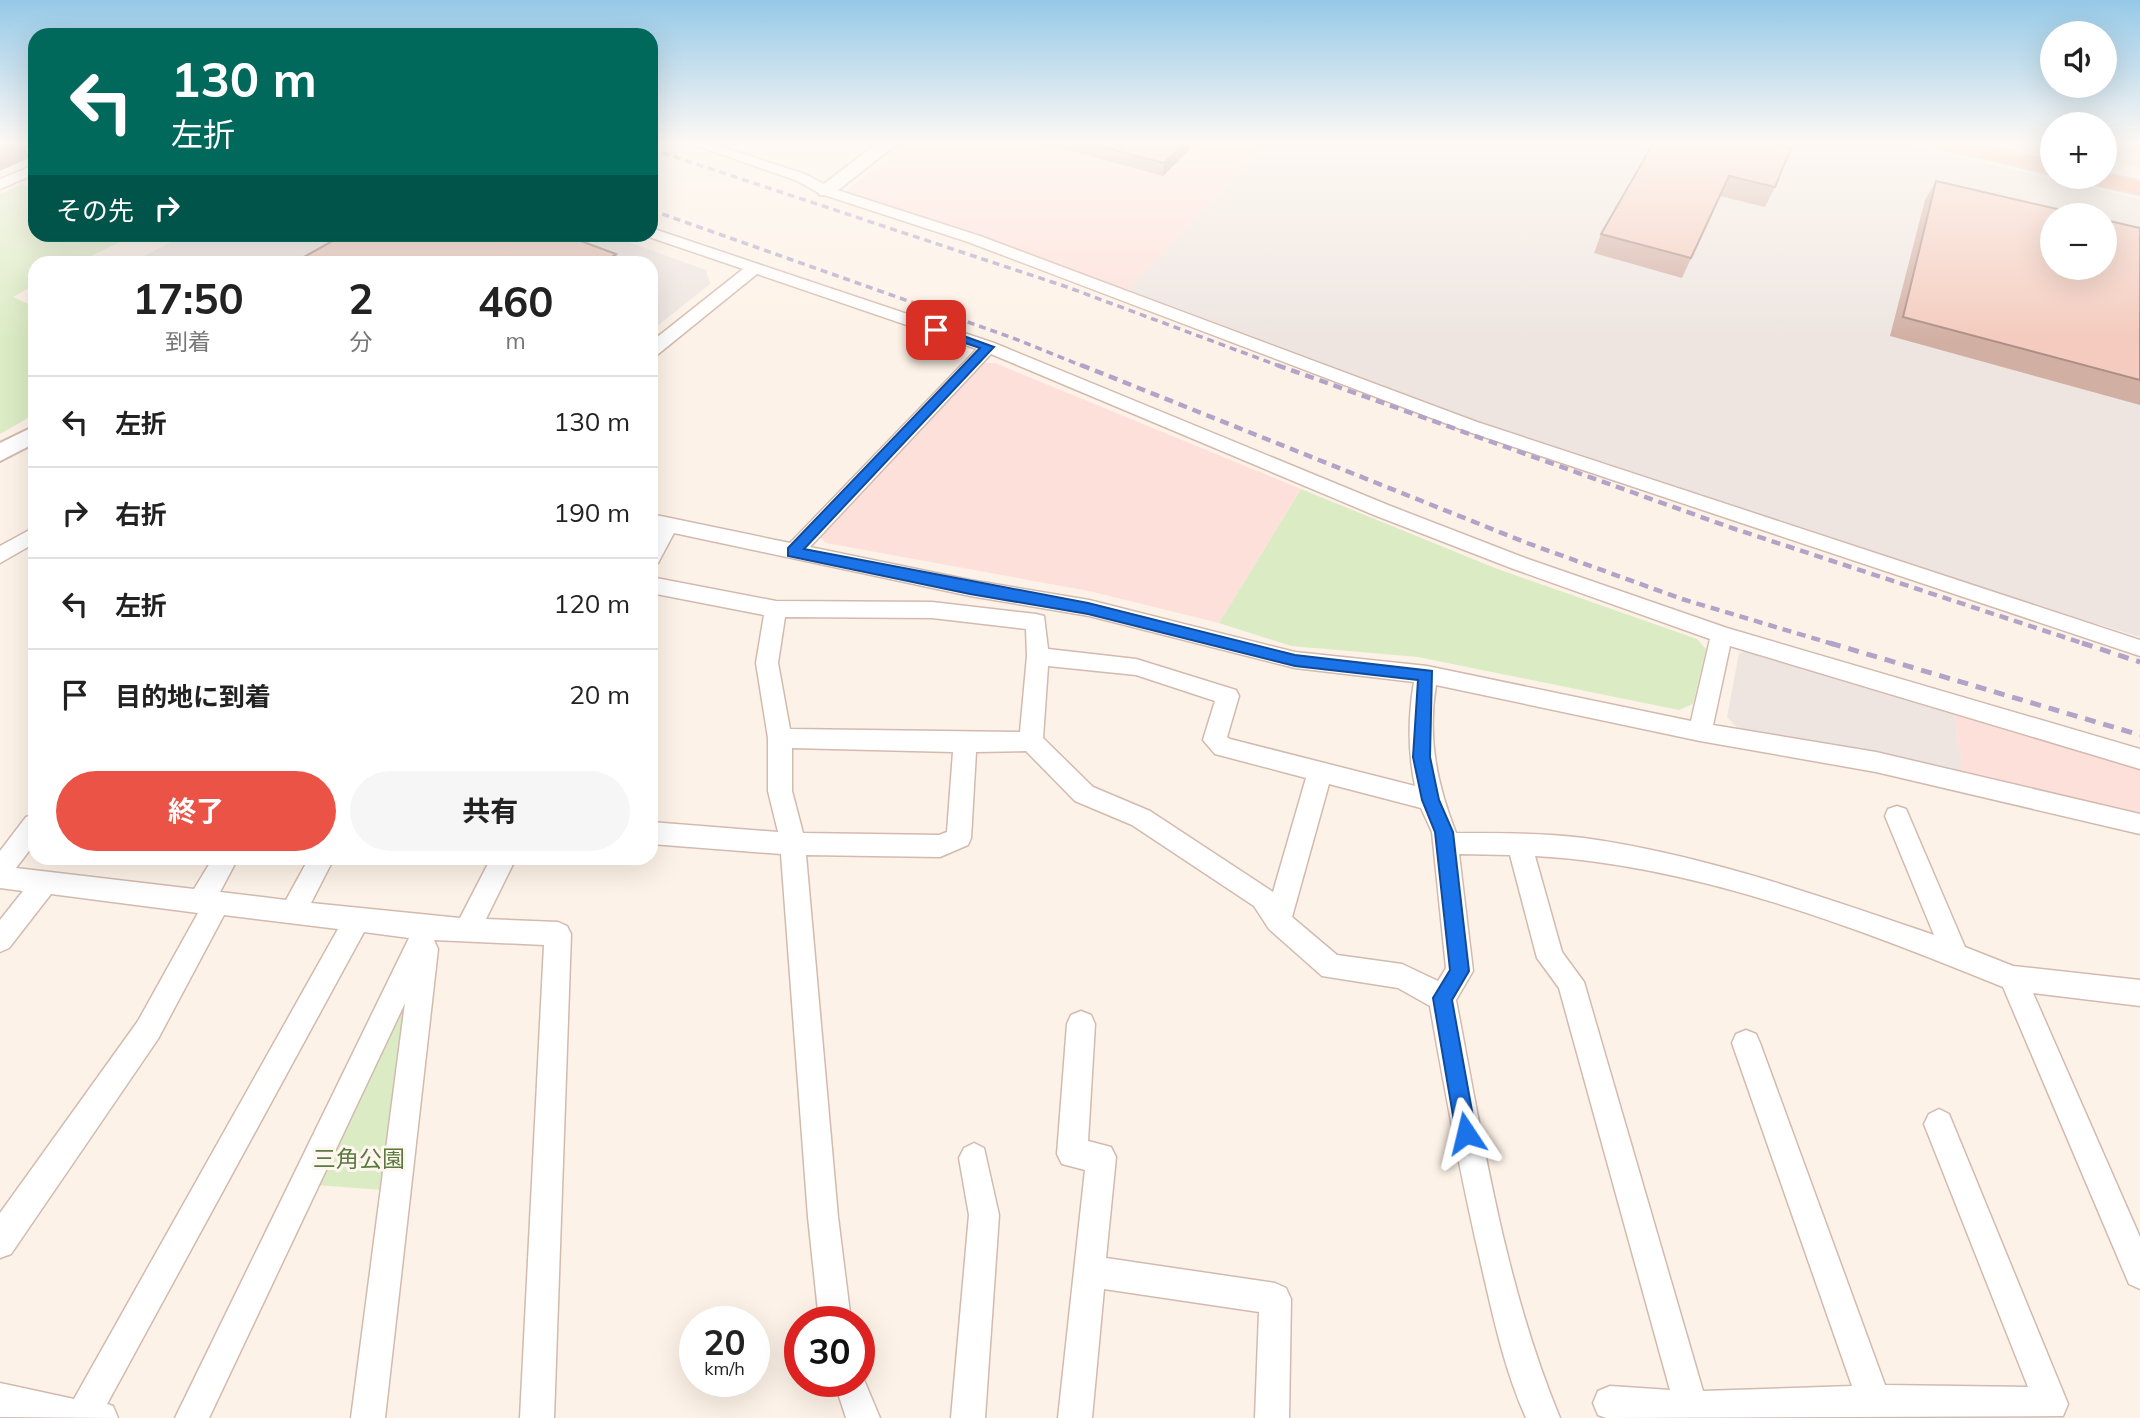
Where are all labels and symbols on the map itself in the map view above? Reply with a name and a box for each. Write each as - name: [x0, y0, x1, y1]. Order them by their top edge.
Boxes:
- pin: [906, 300, 966, 360]
- position arrow: [1429, 1096, 1503, 1170]
- park label: 三角公園: [313, 1144, 405, 1173]
- speed limit sign: 30: [784, 1306, 875, 1397]

